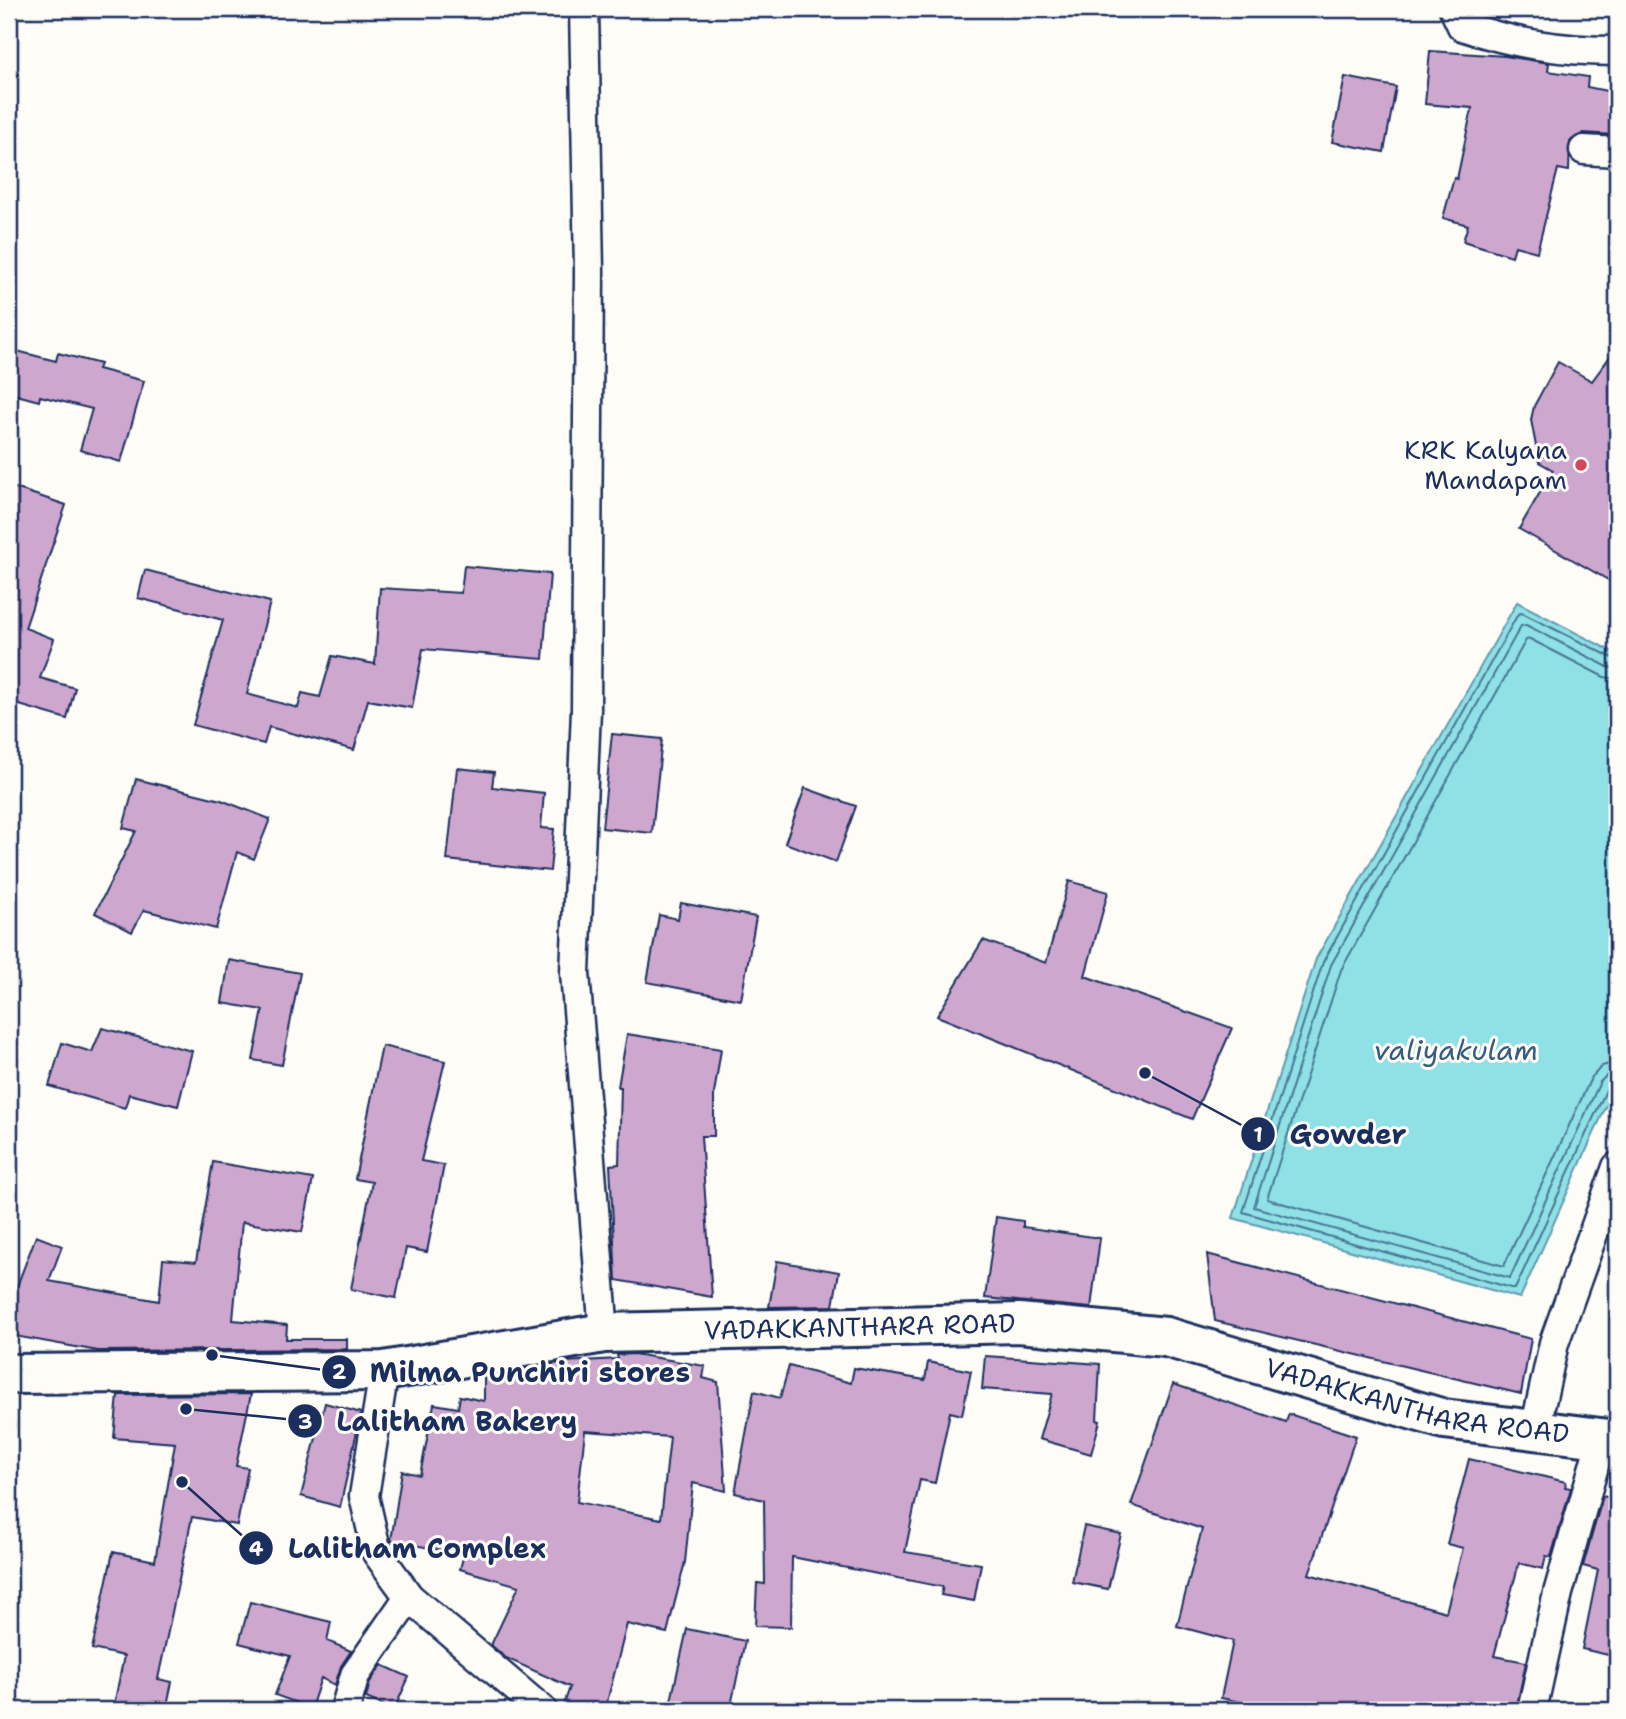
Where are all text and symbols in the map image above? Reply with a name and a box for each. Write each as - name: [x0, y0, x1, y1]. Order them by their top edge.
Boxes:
- place label: KRK Kalyana Mandapam: [1404, 432, 1567, 497]
- marker: KRK Kalyana Mandapam: [1573, 457, 1589, 473]
- water label: valiyakulam: [1374, 1031, 1538, 1069]
- callout: Gowder: [1240, 1110, 1420, 1159]
- text: Gowder: [1290, 1115, 1406, 1153]
- text: 1: [1253, 1121, 1263, 1149]
- street label: VADAKKANTHARA ROAD: [703, 1305, 1016, 1348]
- callout: Milma Punchiri stores: [321, 1347, 704, 1396]
- street label: VADAKKANTHARA ROAD: [1261, 1349, 1571, 1451]
- text: Milma Punchiri stores: [370, 1353, 690, 1391]
- text: 2: [332, 1358, 347, 1386]
- callout: Lalitham Bakery: [287, 1397, 591, 1446]
- text: Lalitham Bakery: [337, 1402, 577, 1440]
- text: 3: [298, 1408, 312, 1436]
- callout: Lalitham Complex: [239, 1524, 560, 1573]
- text: Lalitham Complex: [288, 1529, 546, 1567]
- text: 4: [249, 1535, 264, 1563]

